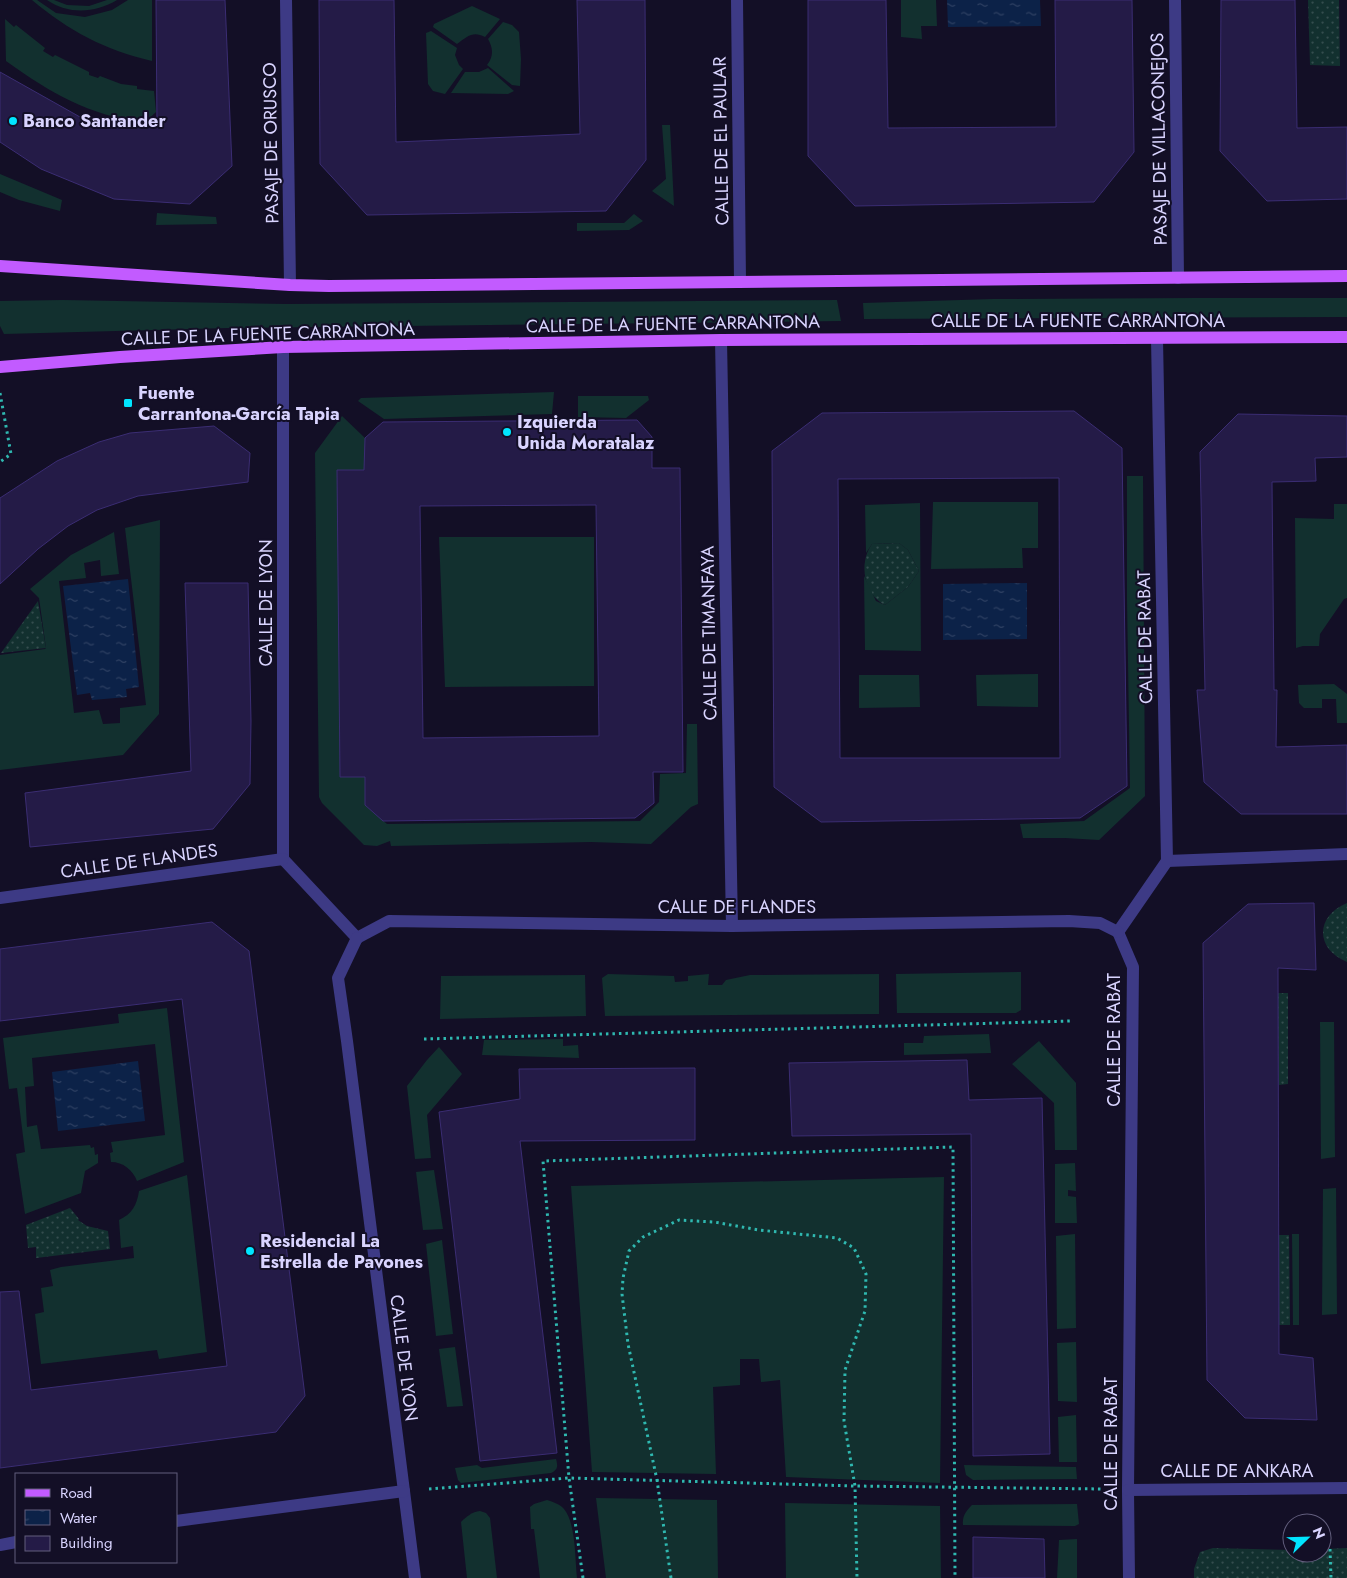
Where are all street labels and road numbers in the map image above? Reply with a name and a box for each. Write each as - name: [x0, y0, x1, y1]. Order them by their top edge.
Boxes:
- street label: PASAJE DE VILLACONEJOS: [1144, 32, 1174, 245]
- street label: CALLE DE EL PAULAR: [707, 56, 735, 226]
- street label: PASAJE DE ORUSCO: [257, 62, 285, 224]
- street label: CALLE DE LA FUENTE CARRANTONA: [526, 308, 820, 340]
- street label: CALLE DE LA FUENTE CARRANTONA: [931, 308, 1225, 334]
- street label: CALLE DE LA FUENTE CARRANTONA: [121, 316, 416, 352]
- street label: CALLE DE LYON: [253, 539, 279, 667]
- street label: CALLE DE TIMANFAYA: [694, 545, 724, 721]
- street label: CALLE DE RABAT: [1131, 569, 1159, 704]
- street label: CALLE DE FLANDES: [59, 837, 219, 885]
- street label: CALLE DE FLANDES: [658, 894, 816, 920]
- street label: CALLE DE RABAT: [1101, 973, 1127, 1107]
- street label: CALLE DE LYON: [383, 1293, 425, 1423]
- street label: CALLE DE RABAT: [1098, 1377, 1124, 1511]
- street label: CALLE DE ANKARA: [1161, 1458, 1314, 1484]

